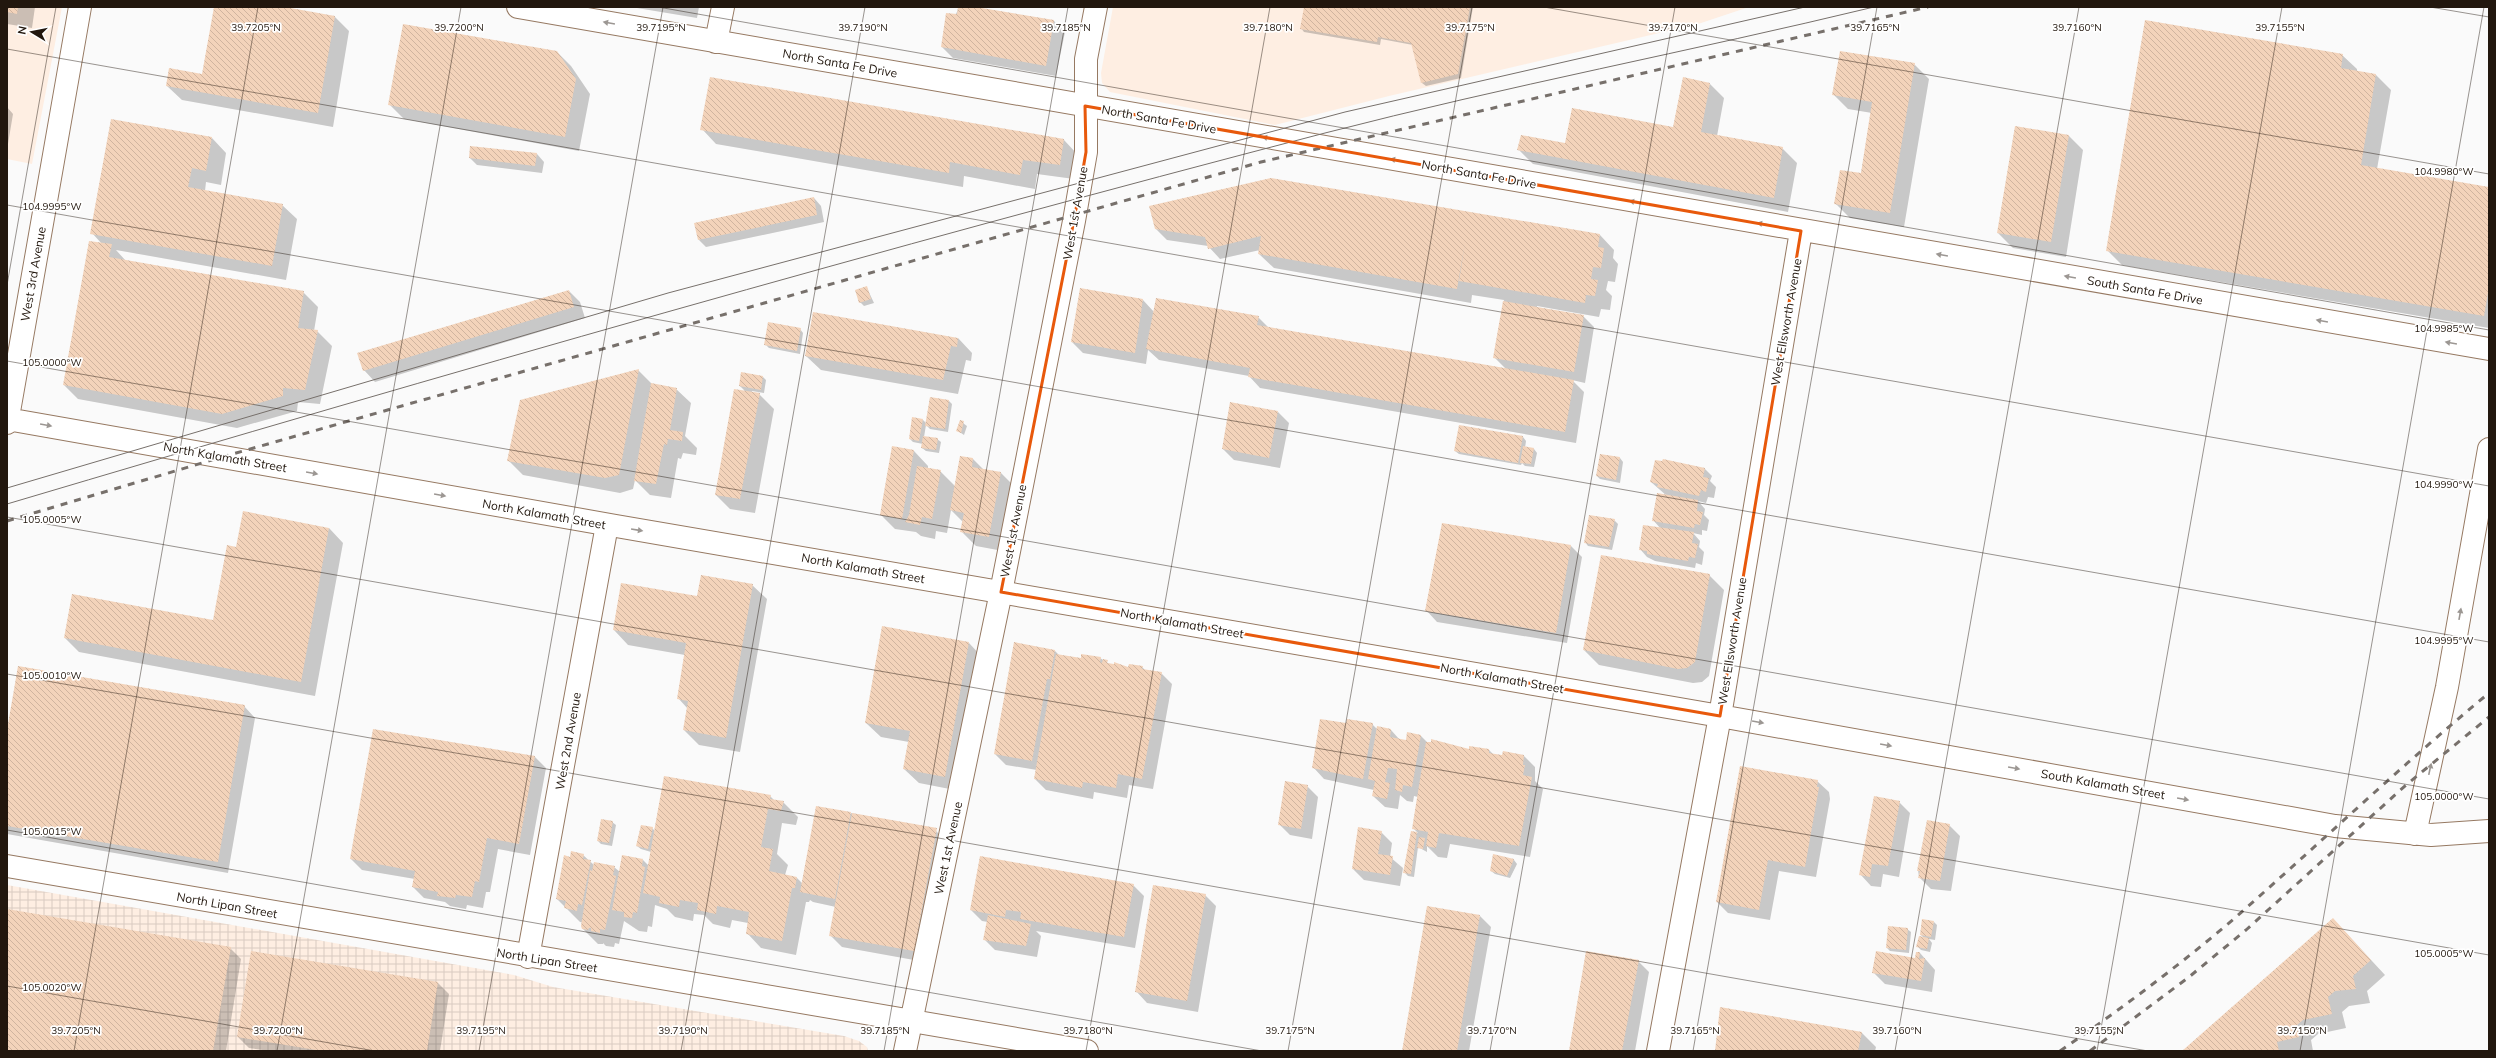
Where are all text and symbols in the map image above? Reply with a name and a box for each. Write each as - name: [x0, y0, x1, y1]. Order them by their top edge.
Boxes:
- north arrow: [12, 12, 52, 52]
- one-way arrow: [603, 20, 615, 26]
- text: 39.7205°N: [231, 21, 281, 34]
- text: 39.7200°N: [434, 21, 484, 34]
- text: 39.7195°N: [636, 21, 686, 34]
- text: 39.7190°N: [838, 21, 888, 34]
- text: 39.7185°N: [1041, 21, 1091, 34]
- text: 39.7180°N: [1243, 21, 1293, 34]
- text: 39.7175°N: [1445, 21, 1495, 34]
- text: 39.7170°N: [1648, 21, 1698, 34]
- text: 39.7165°N: [1850, 21, 1900, 34]
- text: 39.7160°N: [2052, 21, 2102, 34]
- text: 39.7155°N: [2255, 21, 2305, 34]
- text: N: [15, 25, 30, 36]
- street label: North Santa Fe Drive: [781, 46, 899, 80]
- street label: North Santa Fe Drive: [1100, 102, 1218, 136]
- one-way arrow: [1262, 135, 1274, 141]
- one-way arrow: [1390, 157, 1402, 163]
- street label: North Santa Fe Drive: [1420, 157, 1538, 191]
- street label: West 1st Avenue: [1059, 165, 1091, 261]
- text: 104.9980°W: [2414, 165, 2474, 178]
- one-way arrow: [1628, 198, 1641, 204]
- text: 104.9995°W: [22, 200, 82, 213]
- one-way arrow: [1757, 221, 1769, 227]
- street label: West 3rd Avenue: [17, 225, 49, 323]
- one-way arrow: [1936, 252, 1948, 258]
- street label: West Ellsworth Avenue: [1767, 257, 1805, 387]
- street label: South Santa Fe Drive: [2086, 272, 2204, 308]
- one-way arrow: [2064, 274, 2076, 280]
- one-way arrow: [2316, 317, 2329, 323]
- text: 104.9985°W: [2414, 322, 2474, 335]
- one-way arrow: [2444, 340, 2457, 346]
- text: 105.0000°W: [22, 356, 82, 369]
- one-way arrow: [40, 423, 52, 429]
- street label: North Kalamath Street: [162, 439, 288, 475]
- one-way arrow: [306, 470, 318, 476]
- text: 104.9990°W: [2414, 478, 2474, 491]
- street label: West 1st Avenue: [997, 483, 1029, 579]
- one-way arrow: [434, 492, 446, 498]
- street label: North Kalamath Street: [481, 496, 607, 532]
- text: 105.0005°W: [22, 513, 82, 526]
- one-way arrow: [631, 527, 643, 533]
- street label: North Kalamath Street: [800, 550, 926, 586]
- street label: West Ellsworth Avenue: [1714, 576, 1750, 706]
- street label: North Kalamath Street: [1119, 605, 1245, 641]
- one-way arrow: [2457, 608, 2463, 620]
- text: 104.9995°W: [2414, 634, 2474, 647]
- street label: North Kalamath Street: [1439, 660, 1565, 696]
- text: 105.0010°W: [22, 669, 82, 682]
- street label: West 2nd Avenue: [552, 691, 584, 791]
- one-way arrow: [1752, 720, 1764, 726]
- one-way arrow: [1880, 743, 1892, 749]
- one-way arrow: [2427, 763, 2433, 775]
- one-way arrow: [2008, 765, 2020, 771]
- street label: South Kalamath Street: [2040, 766, 2166, 802]
- text: 105.0000°W: [2414, 790, 2474, 803]
- one-way arrow: [2177, 796, 2189, 802]
- street label: West 1st Avenue: [931, 800, 965, 896]
- text: 105.0015°W: [22, 825, 82, 838]
- street label: North Lipan Street: [175, 889, 279, 921]
- street label: North Lipan Street: [495, 945, 599, 975]
- text: 105.0005°W: [2414, 947, 2474, 960]
- text: 105.0020°W: [22, 981, 82, 994]
- text: 39.7205°N: [51, 1024, 101, 1037]
- text: 39.7200°N: [253, 1024, 303, 1037]
- text: 39.7195°N: [456, 1024, 506, 1037]
- text: 39.7190°N: [658, 1024, 708, 1037]
- text: 39.7185°N: [860, 1024, 910, 1037]
- text: 39.7180°N: [1063, 1024, 1113, 1037]
- text: 39.7175°N: [1265, 1024, 1315, 1037]
- text: 39.7170°N: [1467, 1024, 1517, 1037]
- text: 39.7165°N: [1670, 1024, 1720, 1037]
- text: 39.7160°N: [1872, 1024, 1922, 1037]
- text: 39.7155°N: [2074, 1024, 2124, 1037]
- text: 39.7150°N: [2277, 1024, 2327, 1037]

